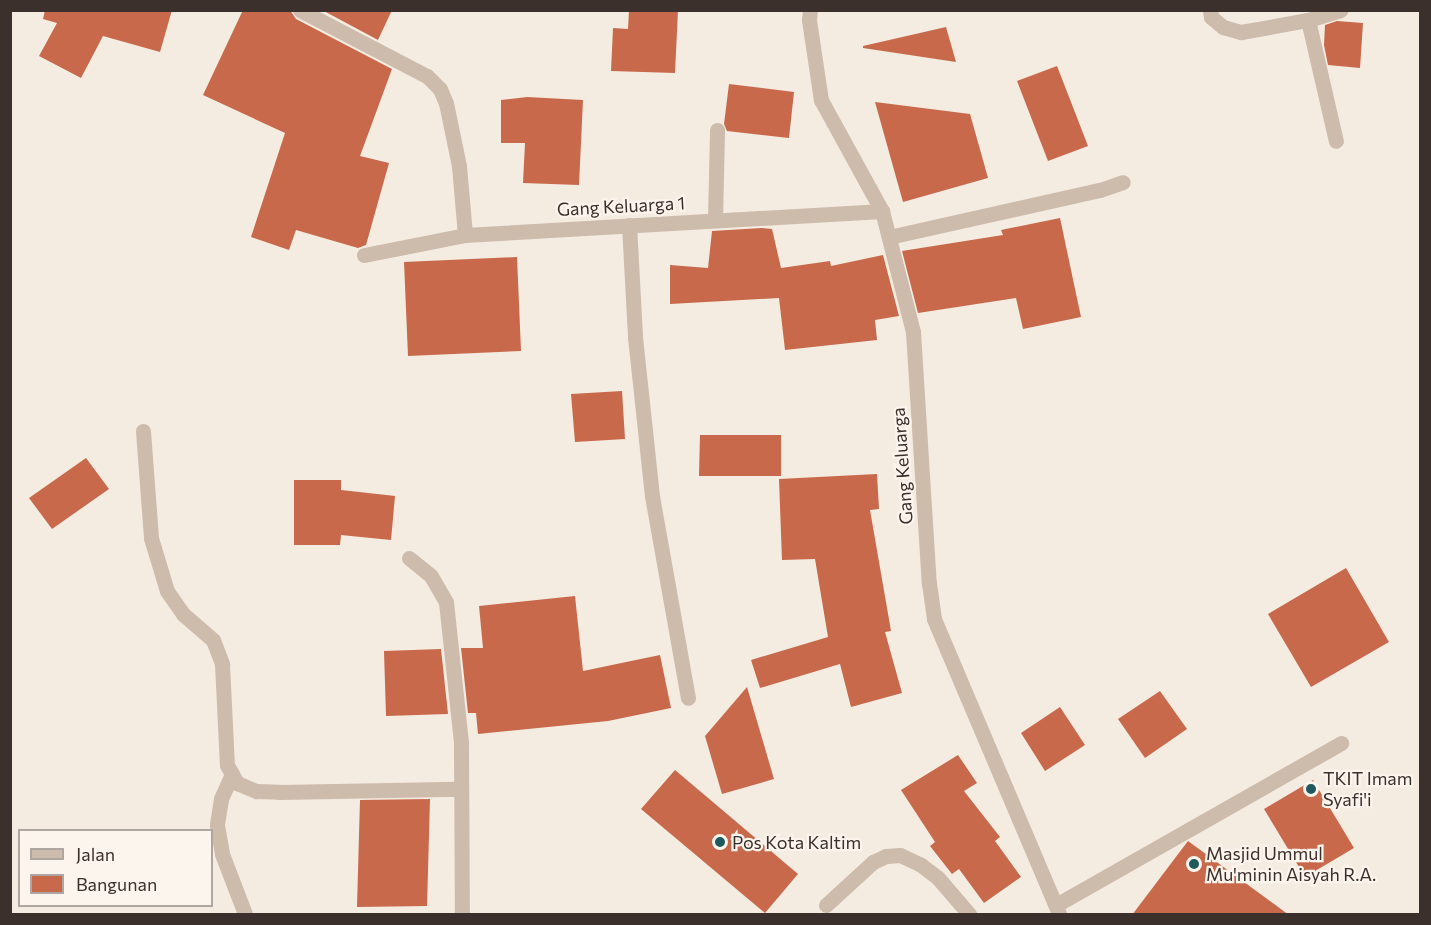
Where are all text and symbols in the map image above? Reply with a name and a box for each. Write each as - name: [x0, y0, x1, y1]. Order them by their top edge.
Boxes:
- street label: Gang Keluarga 1: [556, 192, 686, 220]
- street label: Gang Keluarga: [887, 407, 917, 525]
- place label: TKIT Imam Syafi'i: [1323, 768, 1412, 810]
- marker: TKIT Imam Syafi'i: [1304, 782, 1318, 796]
- legend: [18, 829, 213, 907]
- place label: Pos Kota Kaltim: [732, 831, 861, 853]
- marker: Pos Kota Kaltim: [713, 835, 727, 849]
- text: Jalan: [76, 843, 115, 865]
- place label: Masjid Ummul Mu'minin Aisyah R.A.: [1206, 843, 1376, 886]
- marker: Masjid Ummul Mu'minin Aisyah R.A.: [1187, 857, 1201, 871]
- text: Bangunan: [76, 873, 157, 895]

